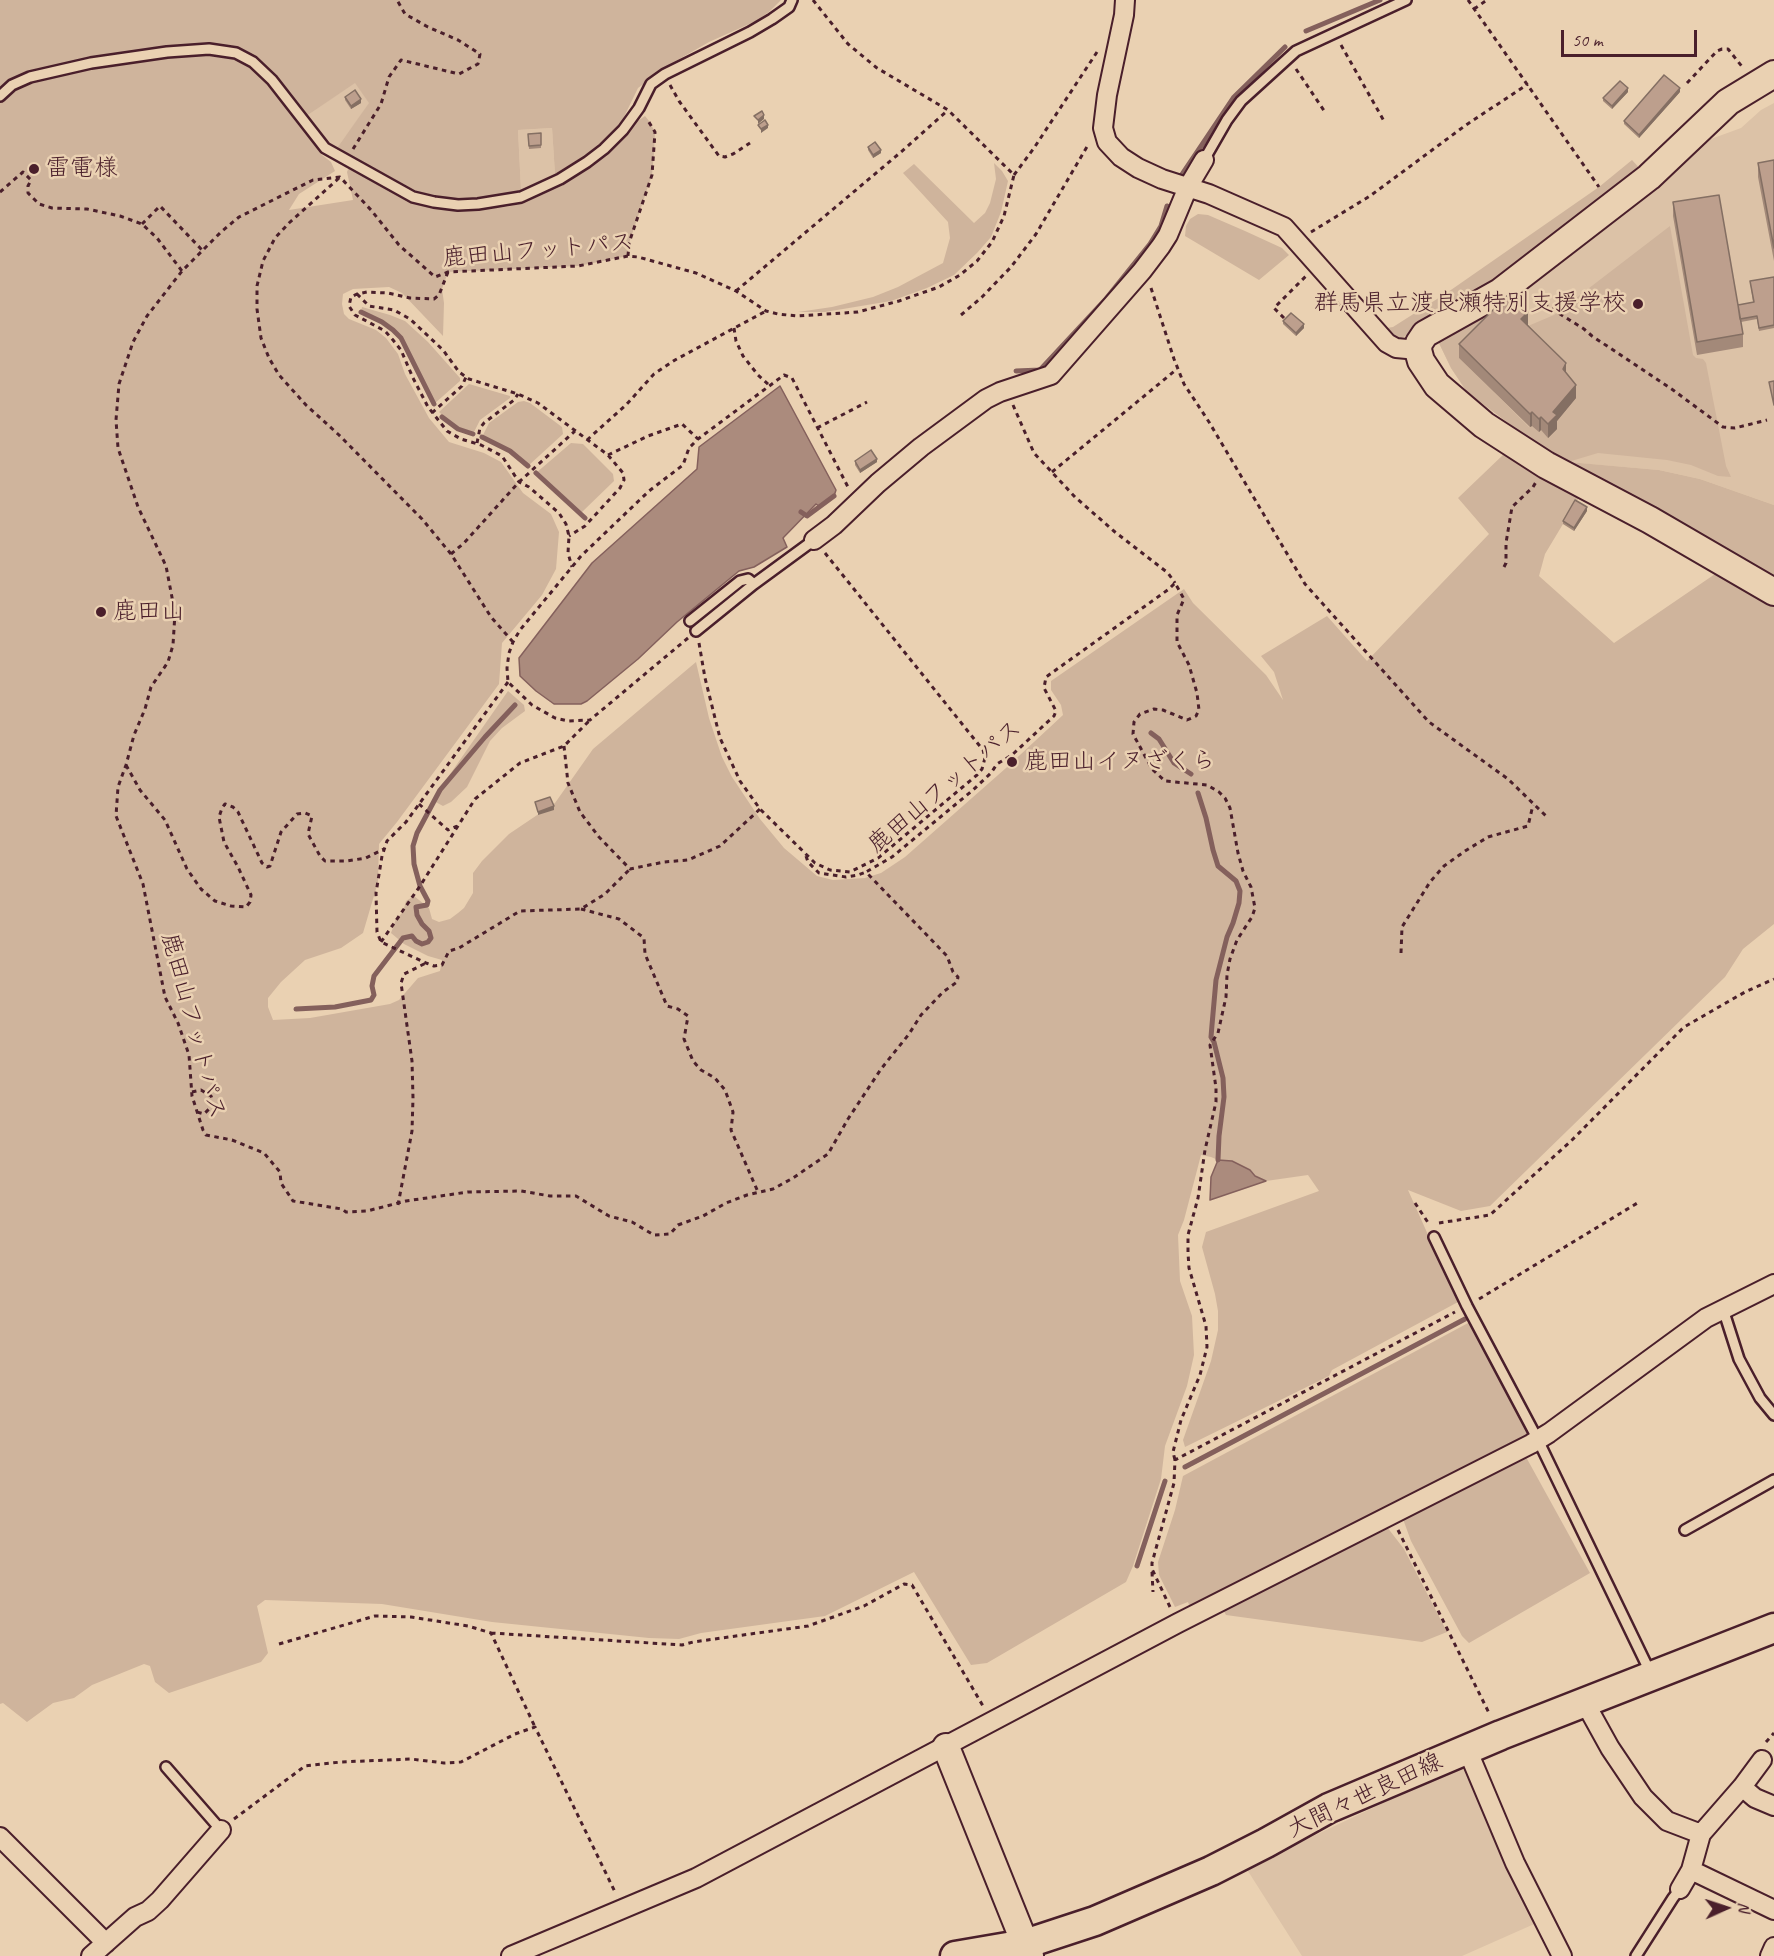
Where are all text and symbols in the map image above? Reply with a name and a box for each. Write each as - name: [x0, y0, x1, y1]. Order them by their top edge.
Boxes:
- scale bar: [1564, 18, 1700, 56]
- text: 50 m: [1572, 29, 1603, 51]
- place label: 雷電様: [46, 155, 118, 183]
- marker: 雷電様: [27, 162, 41, 176]
- street label: 鹿田山フットパス: [441, 228, 635, 274]
- place label: 群馬県立渡良瀬特別支援学校: [1314, 290, 1626, 318]
- marker: 群馬県立渡良瀬特別支援学校: [1631, 297, 1645, 311]
- place label: 鹿田山: [113, 598, 185, 626]
- marker: 鹿田山: [94, 605, 108, 619]
- street label: 鹿田山フットパス: [862, 714, 1028, 860]
- place label: 鹿田山イヌざくら: [1024, 748, 1216, 776]
- marker: 鹿田山イヌざくら: [1005, 755, 1019, 769]
- street label: 鹿田山フットパス: [154, 930, 232, 1122]
- street label: 大間々世良田線: [1283, 1747, 1447, 1845]
- north arrow: [1696, 1878, 1756, 1938]
- text: N: [1734, 1902, 1754, 1913]

